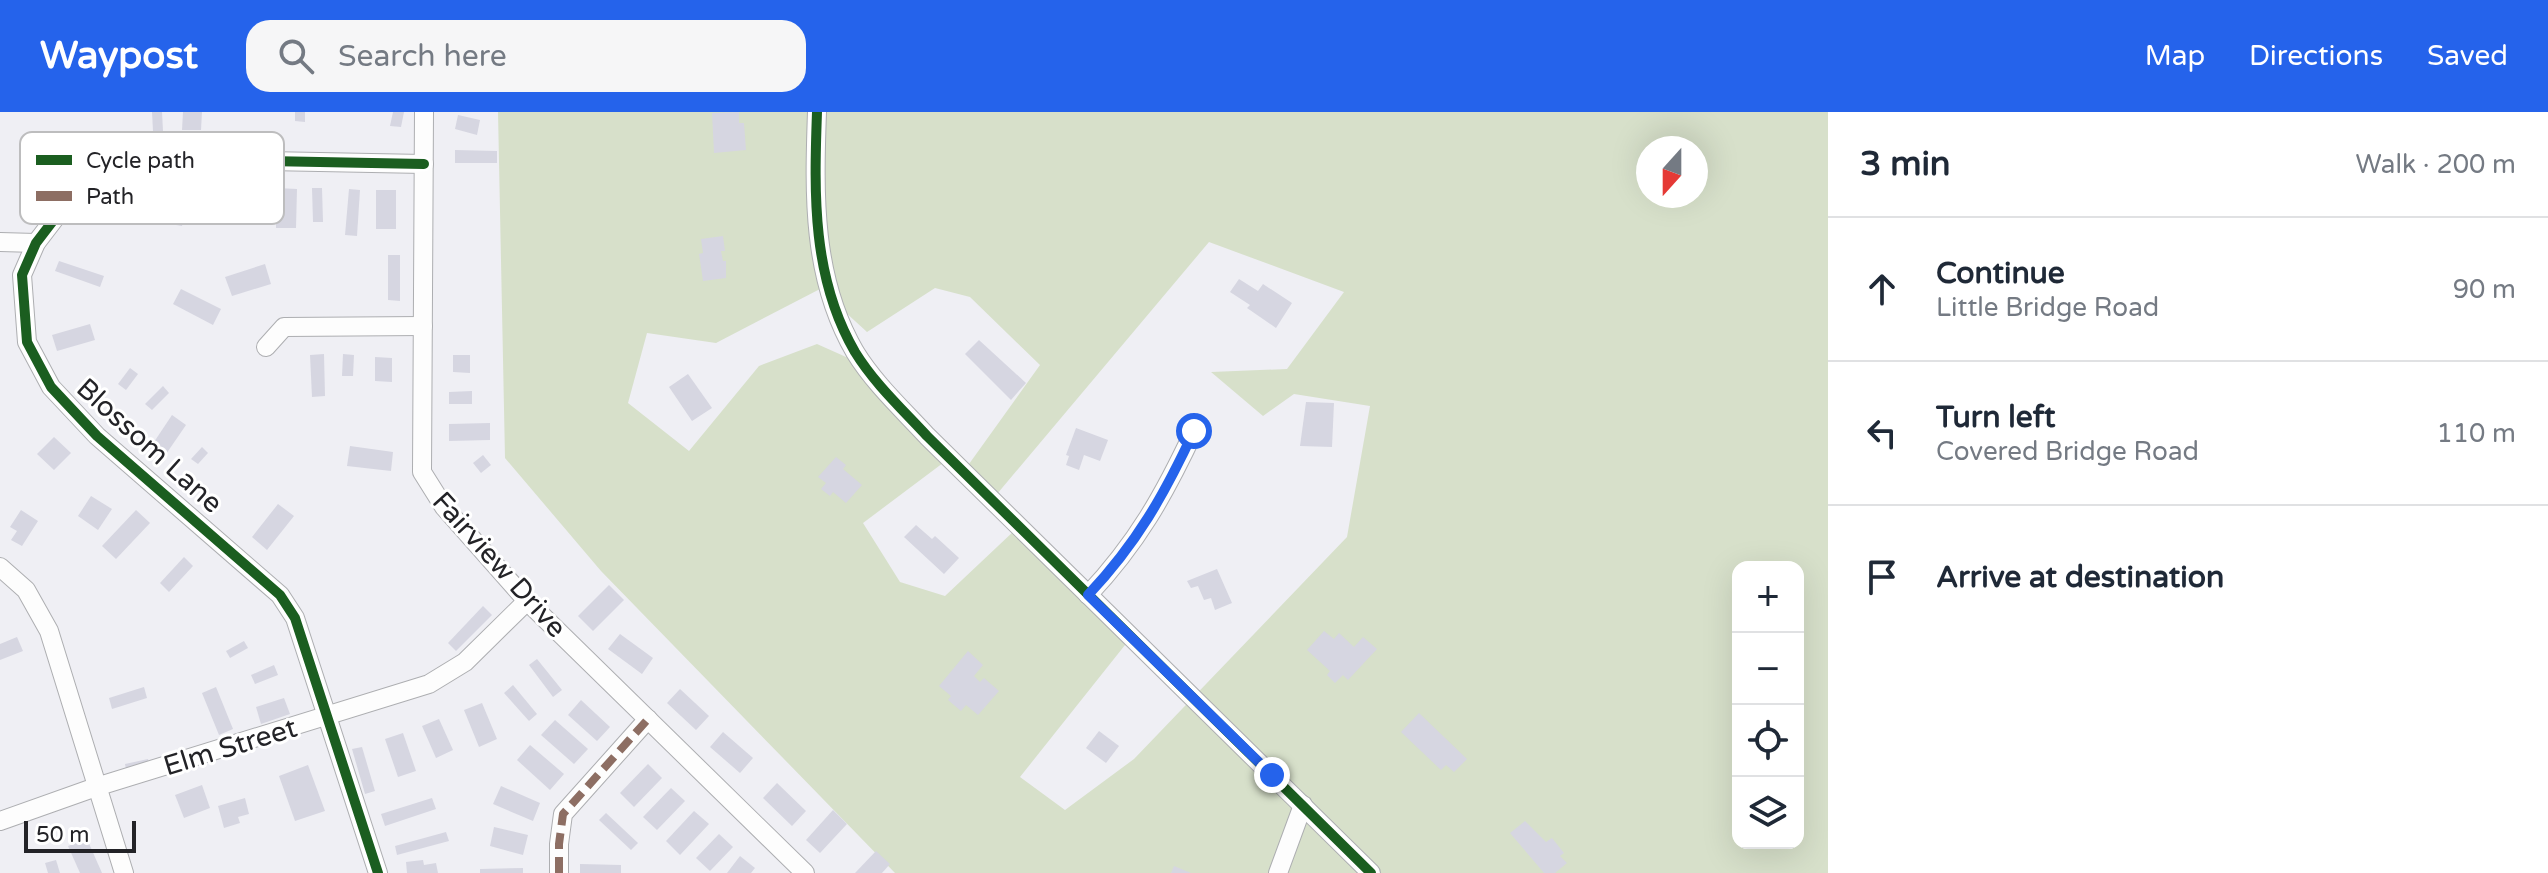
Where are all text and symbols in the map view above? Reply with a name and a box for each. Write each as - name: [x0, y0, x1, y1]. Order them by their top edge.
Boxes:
- search box: [246, 20, 806, 92]
- text: Waypost: [40, 33, 198, 79]
- icon: search: [274, 34, 318, 78]
- text: Search here: [338, 38, 507, 75]
- text: Map: [2145, 39, 2205, 73]
- text: Directions: [2249, 39, 2383, 73]
- text: Saved: [2427, 39, 2508, 73]
- legend: [20, 132, 284, 224]
- north arrow: [1636, 136, 1708, 208]
- text: 3 min: [1860, 144, 1951, 185]
- text: Cycle path: [86, 148, 195, 174]
- text: Walk · 200 m: [2356, 149, 2516, 180]
- text: Path: [86, 184, 134, 210]
- text: Continue: [1936, 255, 2065, 292]
- icon: ahead: [1860, 267, 1904, 311]
- text: 90 m: [2453, 274, 2516, 305]
- text: Little Bridge Road: [1936, 292, 2159, 323]
- street label: Blossom Lane: [69, 371, 229, 520]
- text: Turn left: [1936, 399, 2055, 436]
- icon: left: [1860, 411, 1904, 455]
- route start: [1176, 413, 1212, 449]
- text: 110 m: [2436, 418, 2516, 449]
- text: Covered Bridge Road: [1936, 436, 2199, 467]
- street label: Fairview Drive: [425, 485, 574, 645]
- icon: arrive: [1860, 555, 1904, 599]
- text: Arrive at destination: [1936, 559, 2224, 596]
- map controls: [1732, 561, 1804, 849]
- button: +: [1732, 561, 1804, 633]
- button: −: [1732, 633, 1804, 705]
- button: locate: [1732, 705, 1804, 777]
- street label: Elm Street: [159, 710, 301, 783]
- route end: [1254, 757, 1290, 793]
- button: layers: [1732, 777, 1804, 849]
- scale bar: [24, 817, 136, 853]
- text: 50 m: [36, 822, 90, 848]

